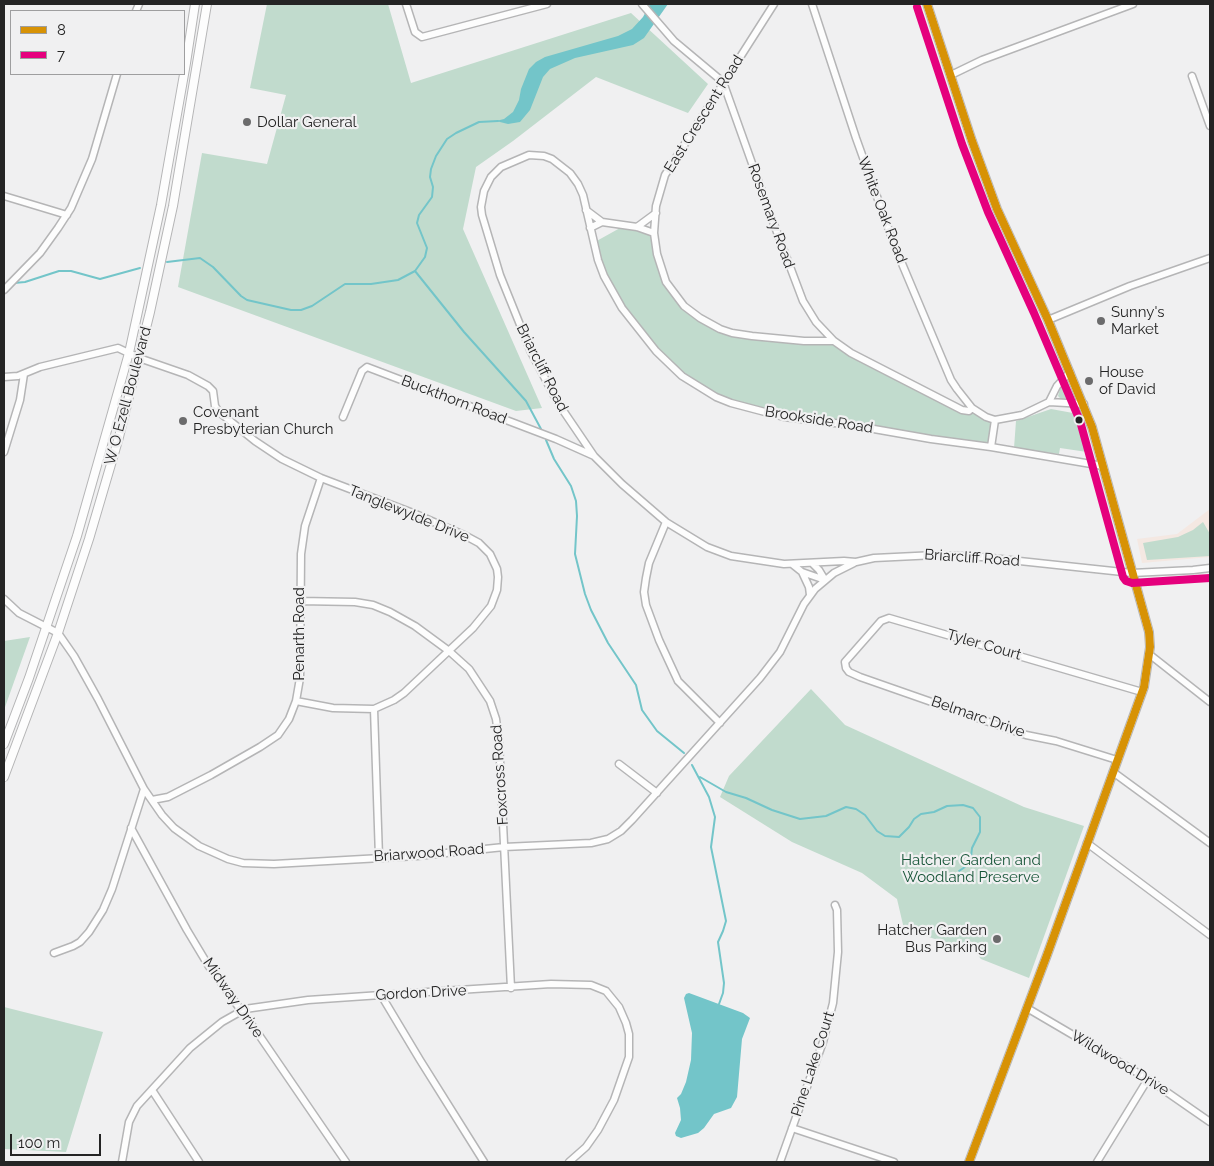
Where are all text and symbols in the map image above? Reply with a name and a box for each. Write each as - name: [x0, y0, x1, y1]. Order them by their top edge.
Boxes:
- legend: [10, 10, 185, 75]
- text: 8: [57, 21, 66, 39]
- text: 7: [57, 46, 65, 64]
- street label: East Crescent Road: [661, 52, 747, 176]
- place label: Dollar General: [257, 113, 357, 131]
- marker: Dollar General: [241, 116, 253, 128]
- street label: White Oak Road: [853, 154, 911, 266]
- street label: Rosemary Road: [744, 161, 798, 271]
- place label: Sunny's Market: [1111, 303, 1165, 338]
- marker: Sunny's Market: [1095, 315, 1107, 327]
- street label: Briarcliff Road: [512, 321, 572, 415]
- street label: W O Ezell Boulevard: [101, 325, 155, 467]
- place label: House of David: [1099, 363, 1156, 398]
- street label: Buckthorn Road: [399, 372, 509, 428]
- marker: House of David: [1083, 375, 1095, 387]
- place label: Covenant Presbyterian Church: [193, 403, 333, 438]
- street label: Brookside Road: [764, 403, 874, 437]
- marker: Covenant Presbyterian Church: [177, 415, 189, 427]
- unlabelled marker: [1074, 415, 1084, 425]
- street label: Tanglewylde Drive: [346, 482, 472, 546]
- street label: Briarcliff Road: [924, 546, 1020, 570]
- street label: Penarth Road: [290, 587, 308, 681]
- street label: Tyler Court: [945, 626, 1023, 664]
- street label: Belmarc Drive: [929, 693, 1027, 741]
- street label: Foxcross Road: [488, 724, 512, 826]
- street label: Briarwood Road: [373, 840, 485, 866]
- park label: Hatcher Garden and Woodland Preserve: [901, 851, 1041, 886]
- place label: Hatcher Garden Bus Parking: [877, 921, 987, 956]
- marker: Hatcher Garden Bus Parking: [991, 933, 1003, 945]
- street label: Midway Drive: [199, 955, 267, 1041]
- street label: Gordon Drive: [375, 982, 467, 1004]
- street label: Pine Lake Court: [788, 1009, 838, 1119]
- street label: Wildwood Drive: [1068, 1027, 1172, 1099]
- scale bar: [12, 1124, 104, 1156]
- text: 100 m: [18, 1134, 60, 1152]

